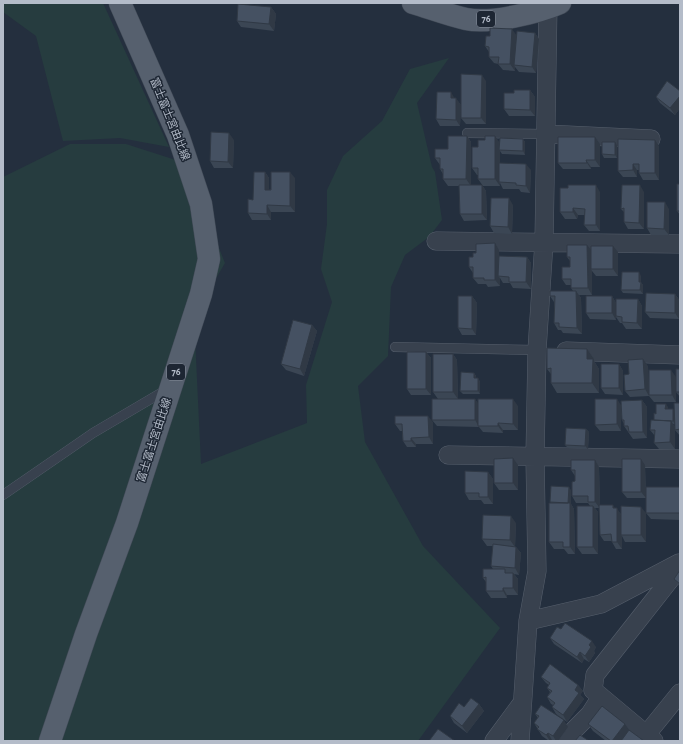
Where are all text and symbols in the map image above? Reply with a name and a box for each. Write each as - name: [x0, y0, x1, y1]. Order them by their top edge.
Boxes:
- road number: 76: [477, 11, 495, 27]
- street label: 富士富士宮由比線: [148, 76, 193, 162]
- road number: 76: [167, 364, 185, 380]
- street label: 富士富士宮由比線: [134, 396, 173, 484]

